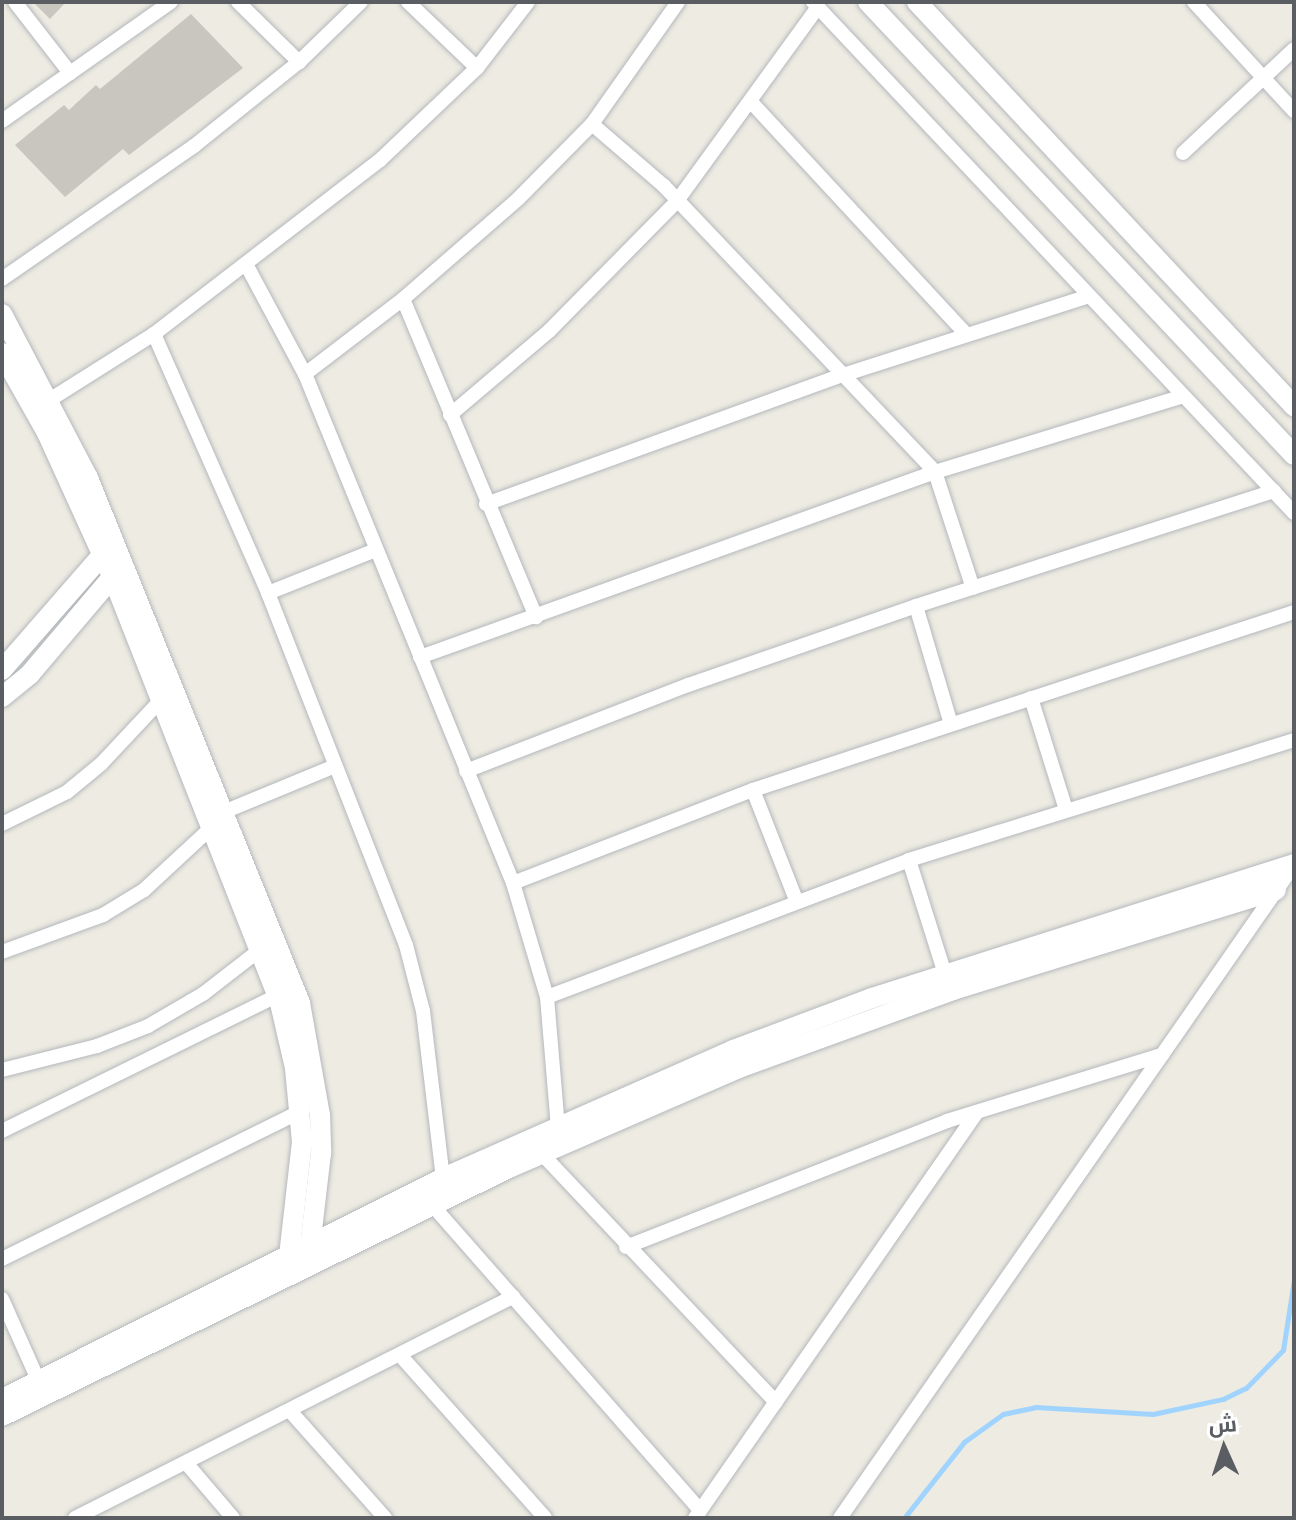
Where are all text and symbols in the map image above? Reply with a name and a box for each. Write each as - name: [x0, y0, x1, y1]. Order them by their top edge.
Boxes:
- north arrow: [1184, 1408, 1264, 1488]
- text: ش: [1208, 1408, 1238, 1440]

